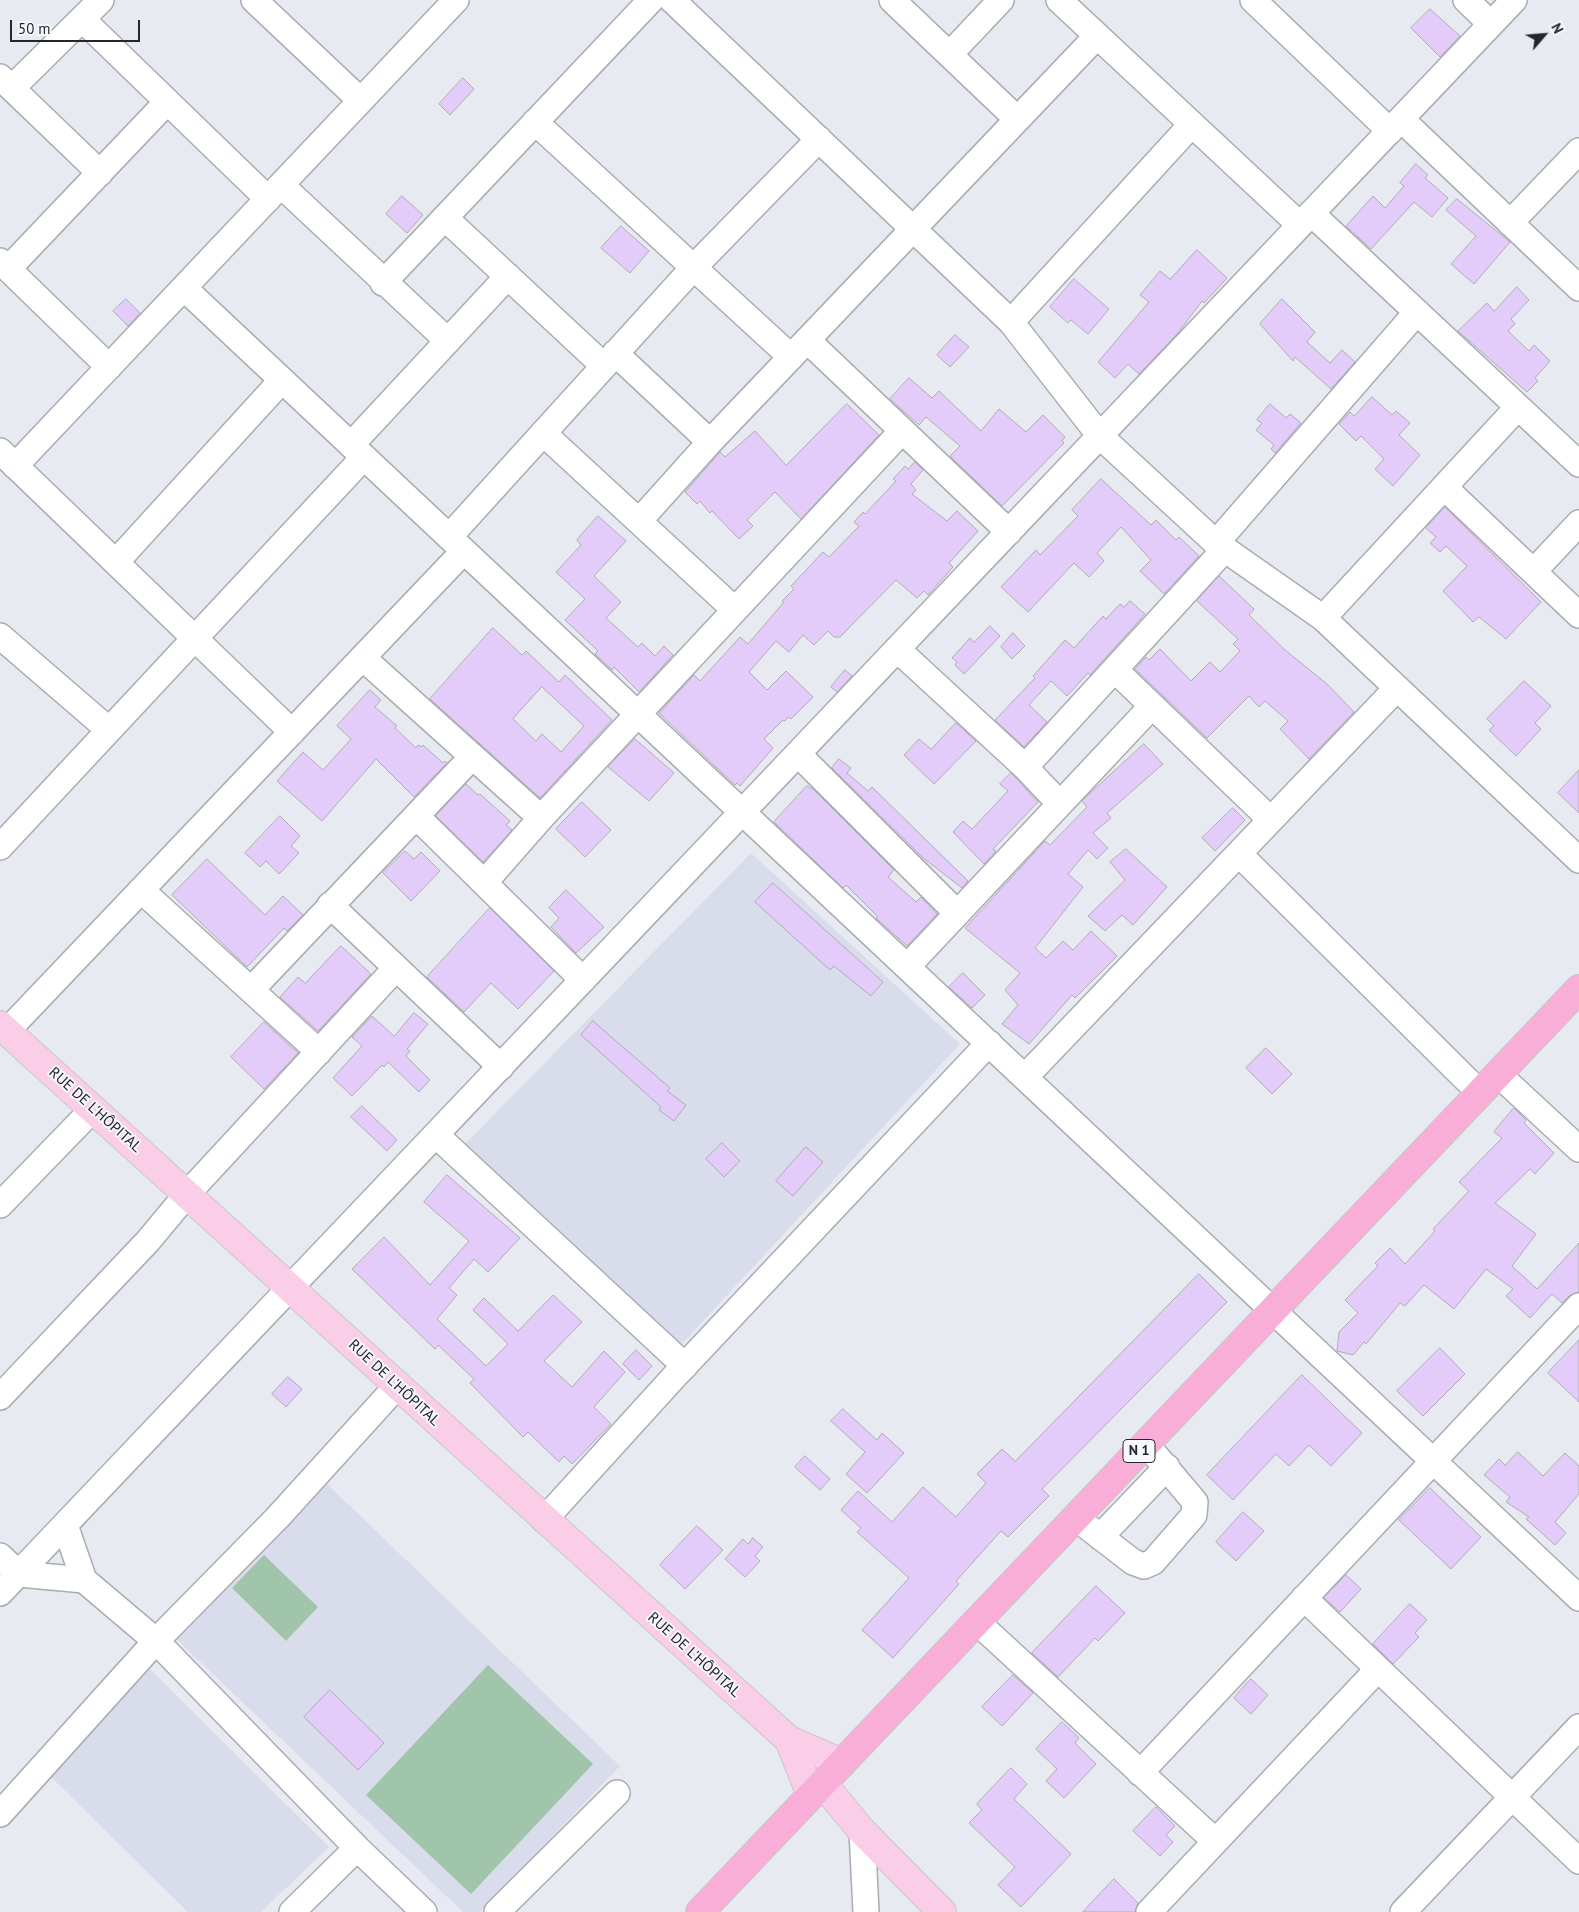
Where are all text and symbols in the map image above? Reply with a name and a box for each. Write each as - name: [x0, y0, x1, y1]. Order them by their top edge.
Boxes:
- scale bar: [12, 10, 142, 42]
- north arrow: [1519, 10, 1569, 60]
- text: 50 m: [18, 19, 51, 38]
- text: N: [1547, 20, 1567, 36]
- street label: RUE DE L'HÔPITAL: [45, 1064, 145, 1156]
- street label: RUE DE L'HÔPITAL: [344, 1336, 444, 1430]
- road number: N 1: [1123, 1440, 1155, 1462]
- street label: RUE DE L'HÔPITAL: [644, 1609, 744, 1701]

